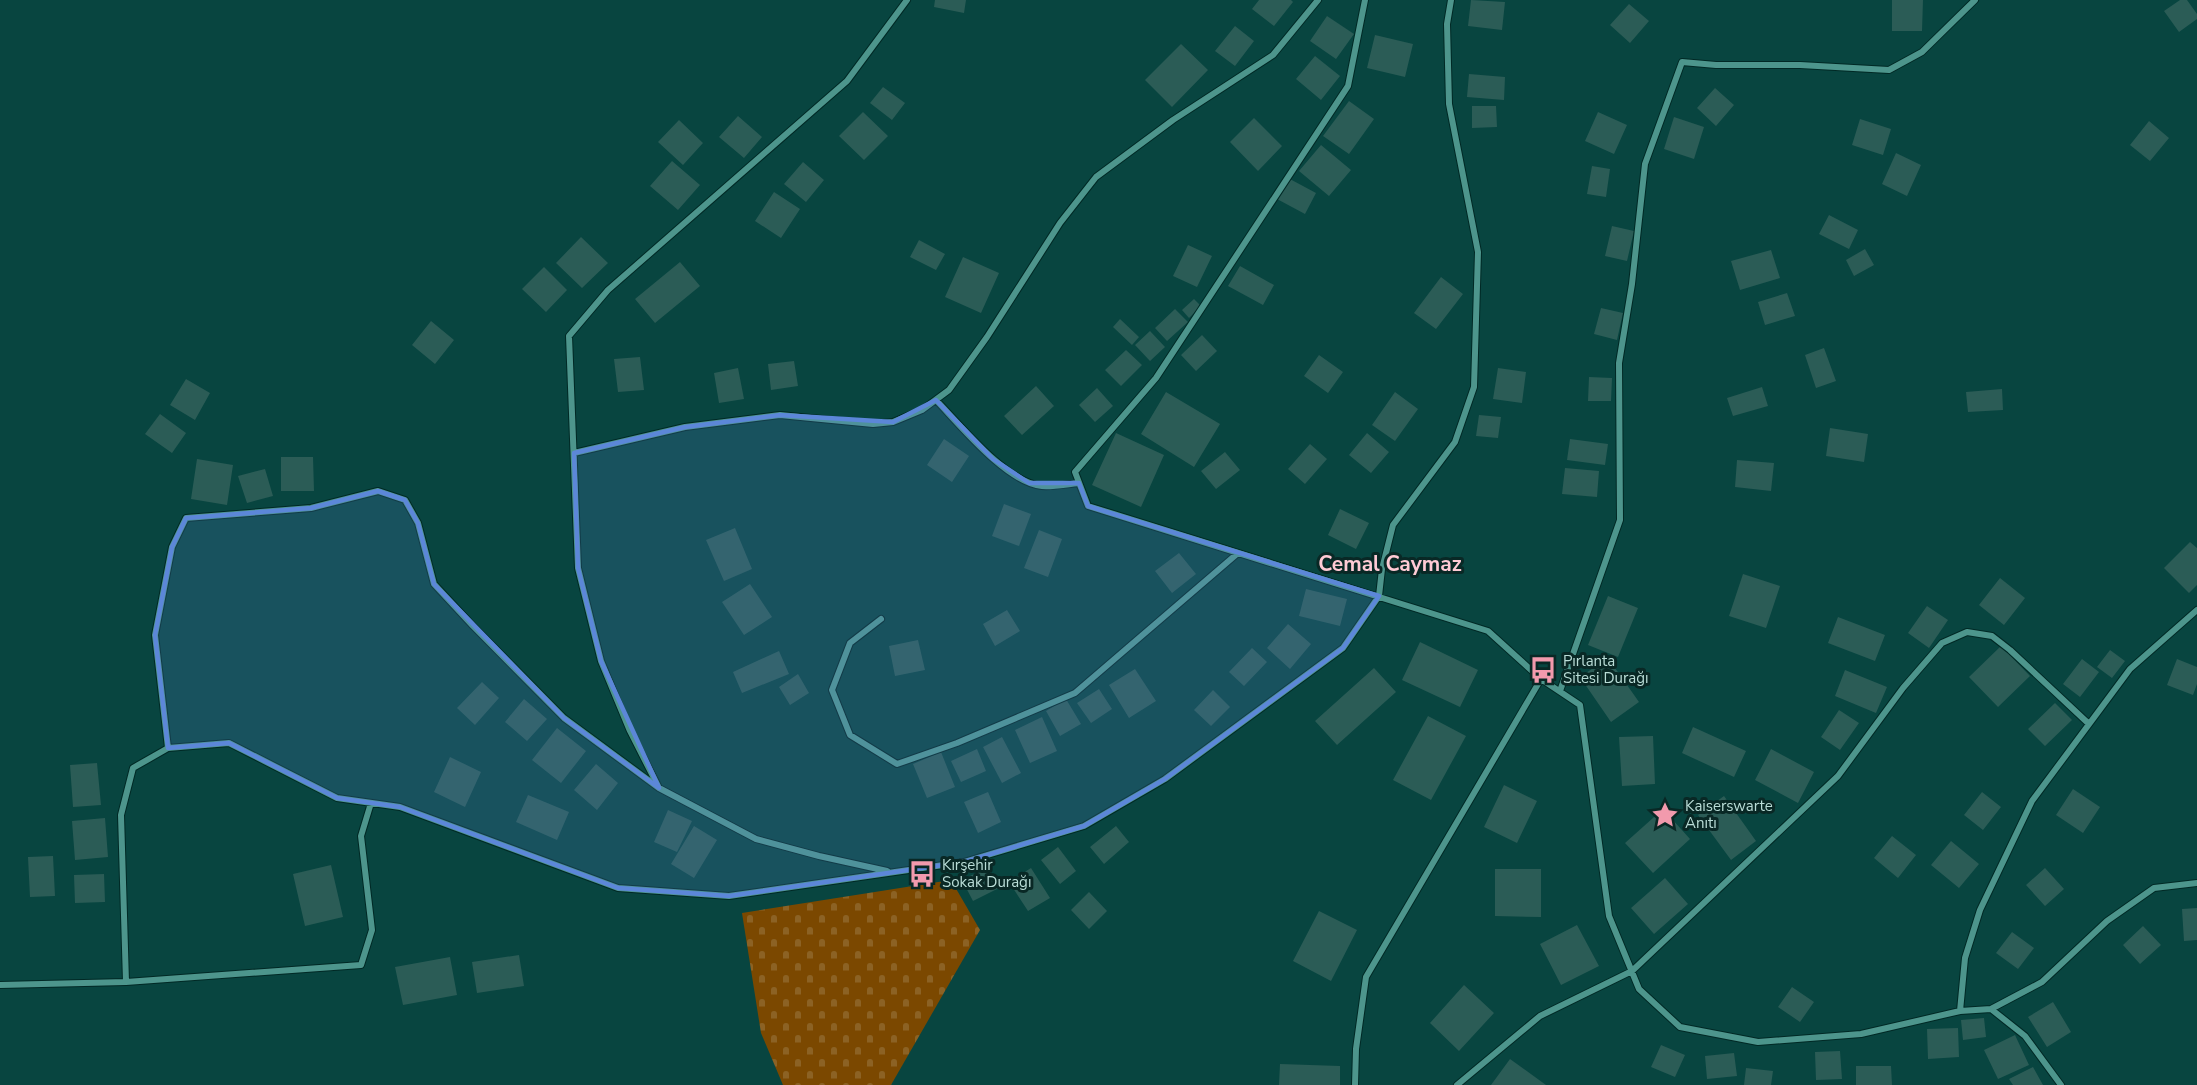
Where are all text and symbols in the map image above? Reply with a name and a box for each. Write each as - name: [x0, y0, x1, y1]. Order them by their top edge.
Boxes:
- district label: Cemal Caymaz: [1318, 550, 1462, 578]
- place label: Pırlanta Sitesi Durağı: [1563, 651, 1648, 688]
- bus stop icon: Pırlanta Sitesi Durağı: [1528, 655, 1558, 685]
- place label: Kaiserswarte Anıtı: [1685, 796, 1773, 833]
- place icon: Kaiserswarte Anıtı: [1650, 800, 1680, 830]
- place label: Kırşehir Sokak Durağı: [942, 855, 1031, 892]
- bus stop icon: Kırşehir Sokak Durağı: [907, 859, 937, 889]

